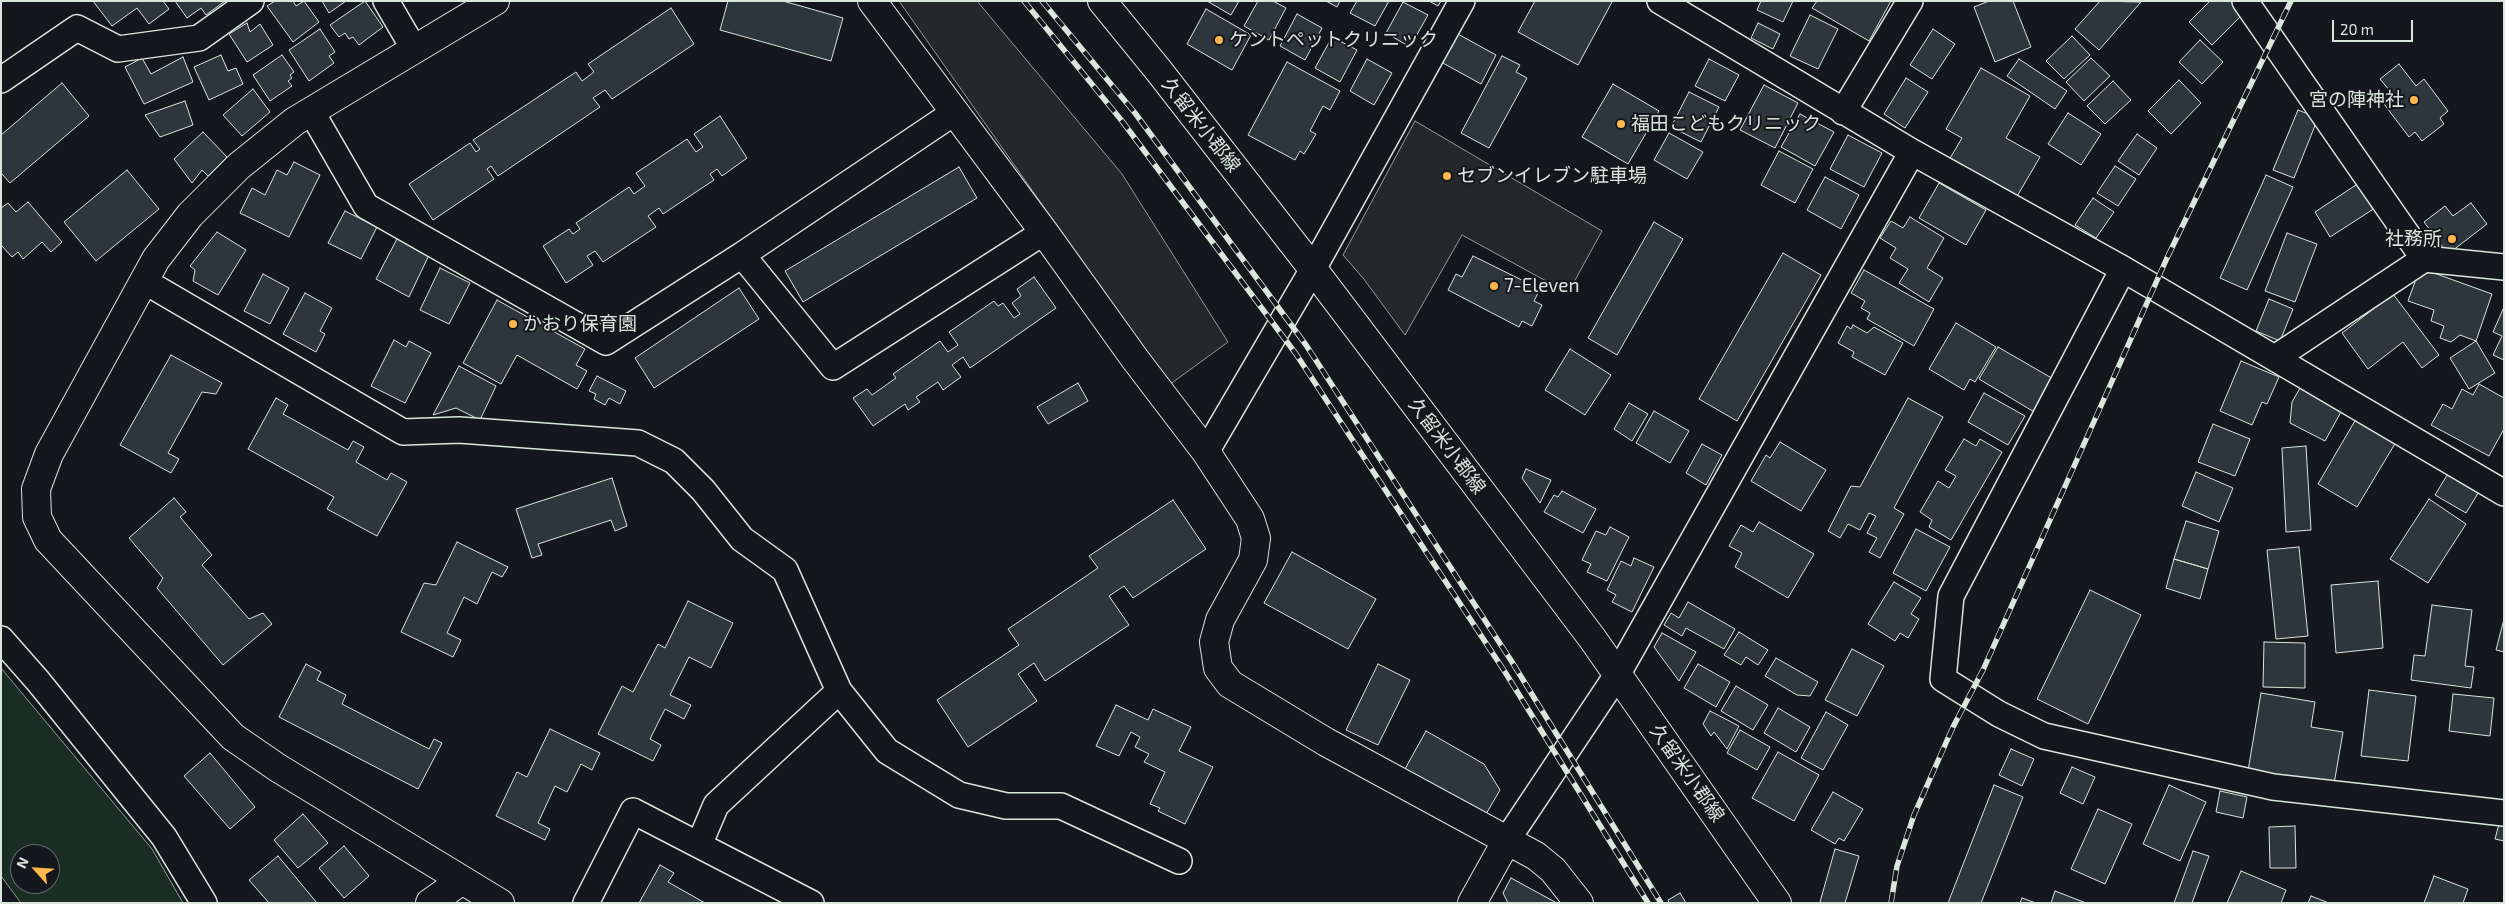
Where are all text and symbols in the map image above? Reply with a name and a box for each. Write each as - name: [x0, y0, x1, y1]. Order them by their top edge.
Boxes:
- scale bar: [2335, 10, 2416, 42]
- text: 20 m: [2340, 20, 2374, 38]
- place label: ケントペットクリニック: [1229, 29, 1438, 51]
- marker: ケントペットクリニック: [1213, 34, 1225, 46]
- street label: 久留米小郡線: [1157, 73, 1245, 177]
- place label: 宮の陣神社: [2309, 89, 2404, 111]
- marker: 宮の陣神社: [2408, 94, 2420, 106]
- place label: 福田こどもクリニック: [1631, 113, 1821, 135]
- marker: 福田こどもクリニック: [1615, 118, 1627, 130]
- place label: セブンイレブン駐車場: [1457, 165, 1647, 187]
- marker: セブンイレブン駐車場: [1441, 170, 1453, 182]
- place label: 社務所: [2385, 228, 2442, 250]
- marker: 社務所: [2446, 233, 2458, 245]
- place label: 7-Eleven: [1504, 275, 1579, 297]
- marker: 7-Eleven: [1488, 280, 1500, 292]
- place label: かおり保育園: [523, 313, 637, 335]
- marker: かおり保育園: [507, 318, 519, 330]
- street label: 久留米小郡線: [1404, 394, 1490, 498]
- street label: 久留米小郡線: [1645, 720, 1729, 826]
- north arrow: [10, 844, 60, 894]
- text: N: [12, 854, 32, 871]

